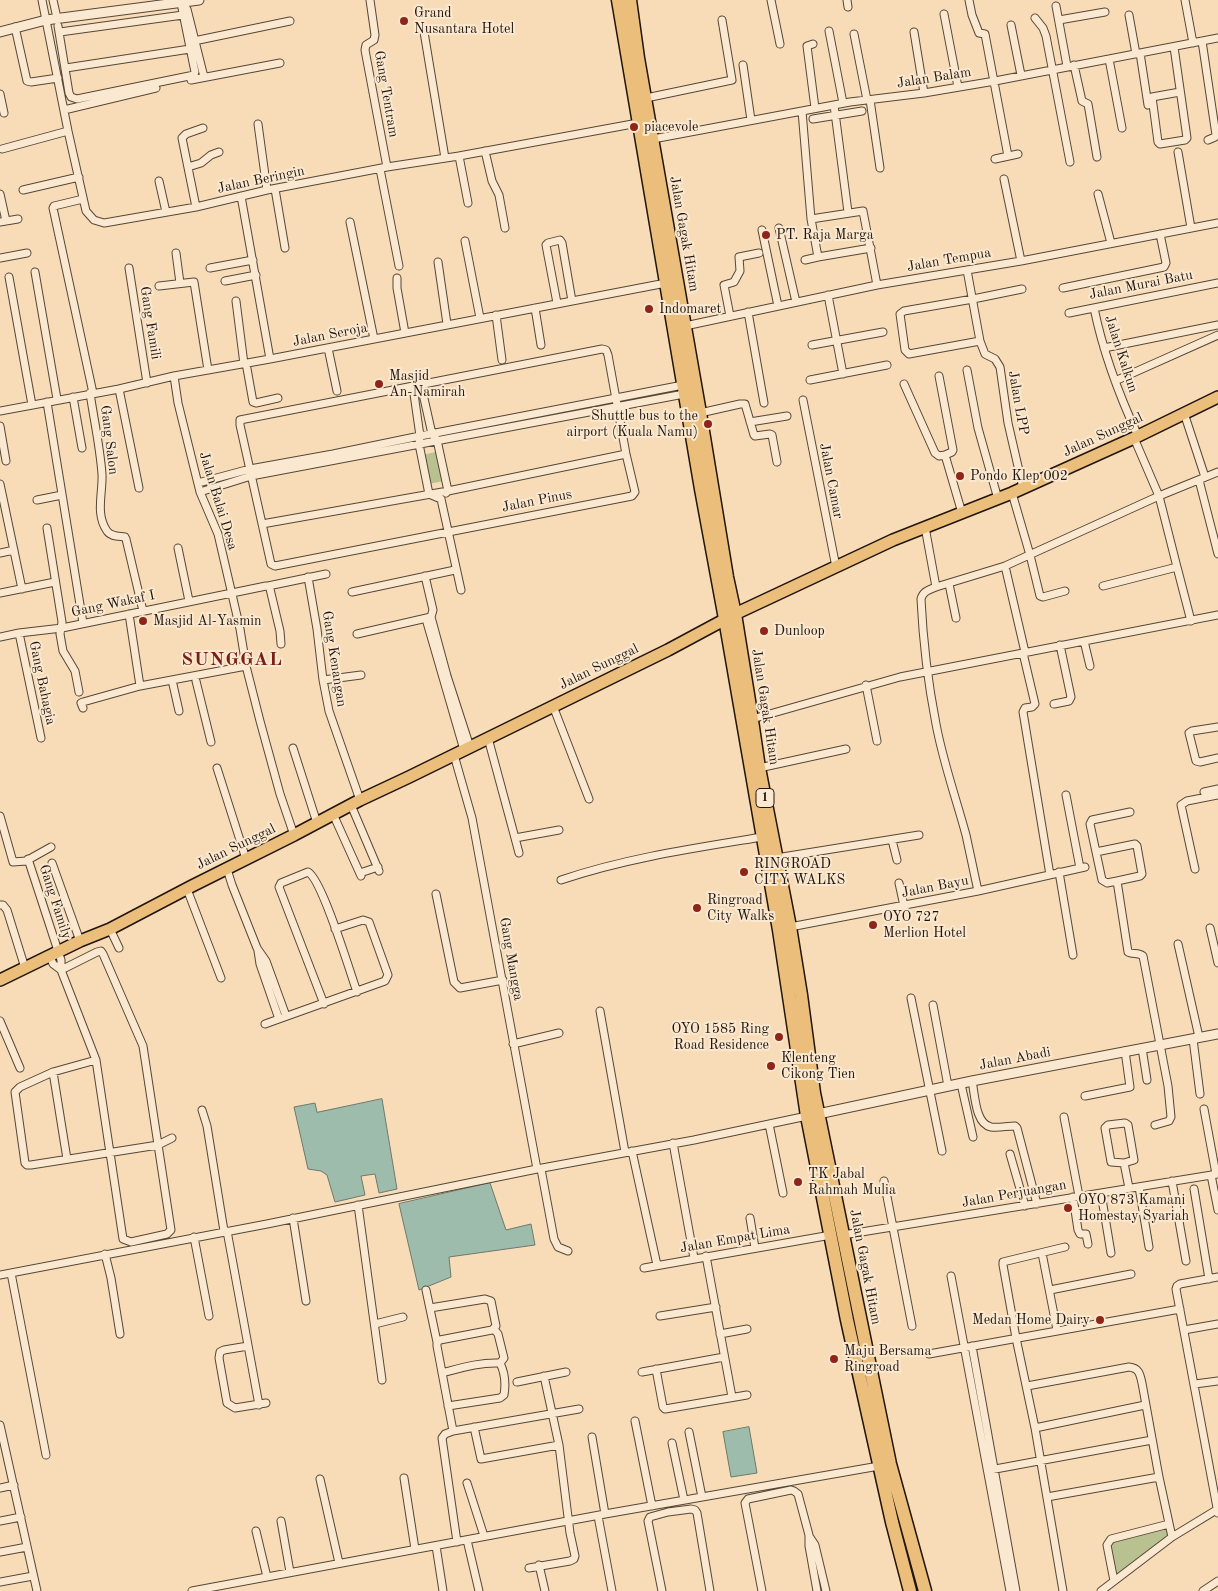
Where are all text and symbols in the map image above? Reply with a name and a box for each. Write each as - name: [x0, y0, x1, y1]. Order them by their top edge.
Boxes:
- place label: Grand Nusantara Hotel: [414, 5, 514, 38]
- marker: Grand Nusantara Hotel: [398, 15, 410, 27]
- street label: Gang Tentram: [370, 49, 402, 139]
- street label: Jalan Balam: [896, 64, 972, 92]
- place label: piacevole: [644, 119, 698, 135]
- marker: piacevole: [628, 121, 640, 133]
- street label: Jalan Beringin: [216, 163, 306, 197]
- street label: Jalan Gagak Hitam: [666, 175, 702, 293]
- place label: PT. Raja Marga: [776, 227, 874, 243]
- marker: PT. Raja Marga: [760, 229, 772, 241]
- street label: Jalan Tempua: [906, 244, 992, 276]
- street label: Jalan Murai Batu: [1088, 267, 1194, 303]
- street label: Gang Famili: [136, 285, 164, 361]
- place label: Indomaret: [659, 301, 721, 317]
- marker: Indomaret: [643, 303, 655, 315]
- street label: Jalan Kalkun: [1101, 313, 1141, 395]
- street label: Jalan Seroja: [291, 320, 369, 350]
- place label: Masjid An-Namirah: [389, 368, 465, 401]
- street label: Jalan LPP: [1004, 369, 1032, 437]
- marker: Masjid An-Namirah: [373, 378, 385, 390]
- street label: Gang Salon: [96, 404, 122, 476]
- place label: Shuttle bus to the airport (Kuala Namu): [567, 408, 698, 441]
- street label: Jalan Sunggal: [1060, 409, 1146, 461]
- marker: Shuttle bus to the airport (Kuala Namu): [702, 418, 714, 430]
- street label: Jalan Camar: [815, 442, 847, 520]
- street label: Jalan Balai Desa: [195, 450, 241, 552]
- place label: Pondo Klep 002: [970, 468, 1068, 484]
- marker: Pondo Klep 002: [954, 470, 966, 482]
- street label: Jalan Pinus: [501, 486, 573, 516]
- street label: Gang Wakaf I: [70, 587, 156, 621]
- street label: Gang Kenangan: [318, 610, 350, 708]
- place label: Masjid Al-Yasmin: [153, 613, 262, 629]
- marker: Masjid Al-Yasmin: [137, 615, 149, 627]
- place label: Dunloop: [774, 623, 825, 639]
- marker: Dunloop: [758, 625, 770, 637]
- street label: Gang Bahagia: [25, 639, 59, 727]
- street label: Jalan Sunggal: [557, 641, 641, 693]
- street label: Jalan Gagak Hitam: [748, 648, 782, 766]
- district label: SUNGGAL: [180, 649, 284, 671]
- road number: 1: [756, 788, 774, 808]
- street label: Jalan Sunggal: [194, 821, 278, 873]
- place label: RINGROAD CITY WALKS: [754, 856, 845, 889]
- street label: Gang Family: [35, 862, 75, 942]
- marker: RINGROAD CITY WALKS: [738, 866, 750, 878]
- street label: Jalan Bayu: [900, 872, 970, 902]
- place label: Ringroad City Walks: [707, 892, 774, 924]
- marker: Ringroad City Walks: [691, 902, 703, 914]
- place label: OYO 727 Merlion Hotel: [883, 909, 966, 942]
- street label: Gang Mangga: [495, 916, 527, 1002]
- marker: OYO 727 Merlion Hotel: [867, 919, 879, 931]
- place label: OYO 1585 Ring Road Residence: [672, 1021, 769, 1054]
- marker: OYO 1585 Ring Road Residence: [773, 1031, 785, 1043]
- street label: Jalan Abadi: [978, 1044, 1052, 1074]
- place label: Klenteng Cikong Tien: [781, 1050, 855, 1082]
- marker: Klenteng Cikong Tien: [765, 1060, 777, 1072]
- place label: TK Jabal Rahmah Mulia: [808, 1166, 896, 1198]
- marker: TK Jabal Rahmah Mulia: [792, 1176, 804, 1188]
- street label: Jalan Perjuangan: [960, 1177, 1068, 1211]
- place label: OYO 873 Kamani Homestay Syariah: [1078, 1192, 1189, 1224]
- marker: OYO 873 Kamani Homestay Syariah: [1062, 1202, 1074, 1214]
- street label: Jalan Gagak Hitam: [846, 1208, 884, 1326]
- street label: Jalan Empat Lima: [679, 1221, 791, 1257]
- place label: Medan Home Dairy: [972, 1312, 1090, 1328]
- marker: Medan Home Dairy: [1094, 1314, 1106, 1326]
- place label: Maju Bersama Ringroad: [844, 1343, 931, 1375]
- marker: Maju Bersama Ringroad: [828, 1353, 840, 1365]

